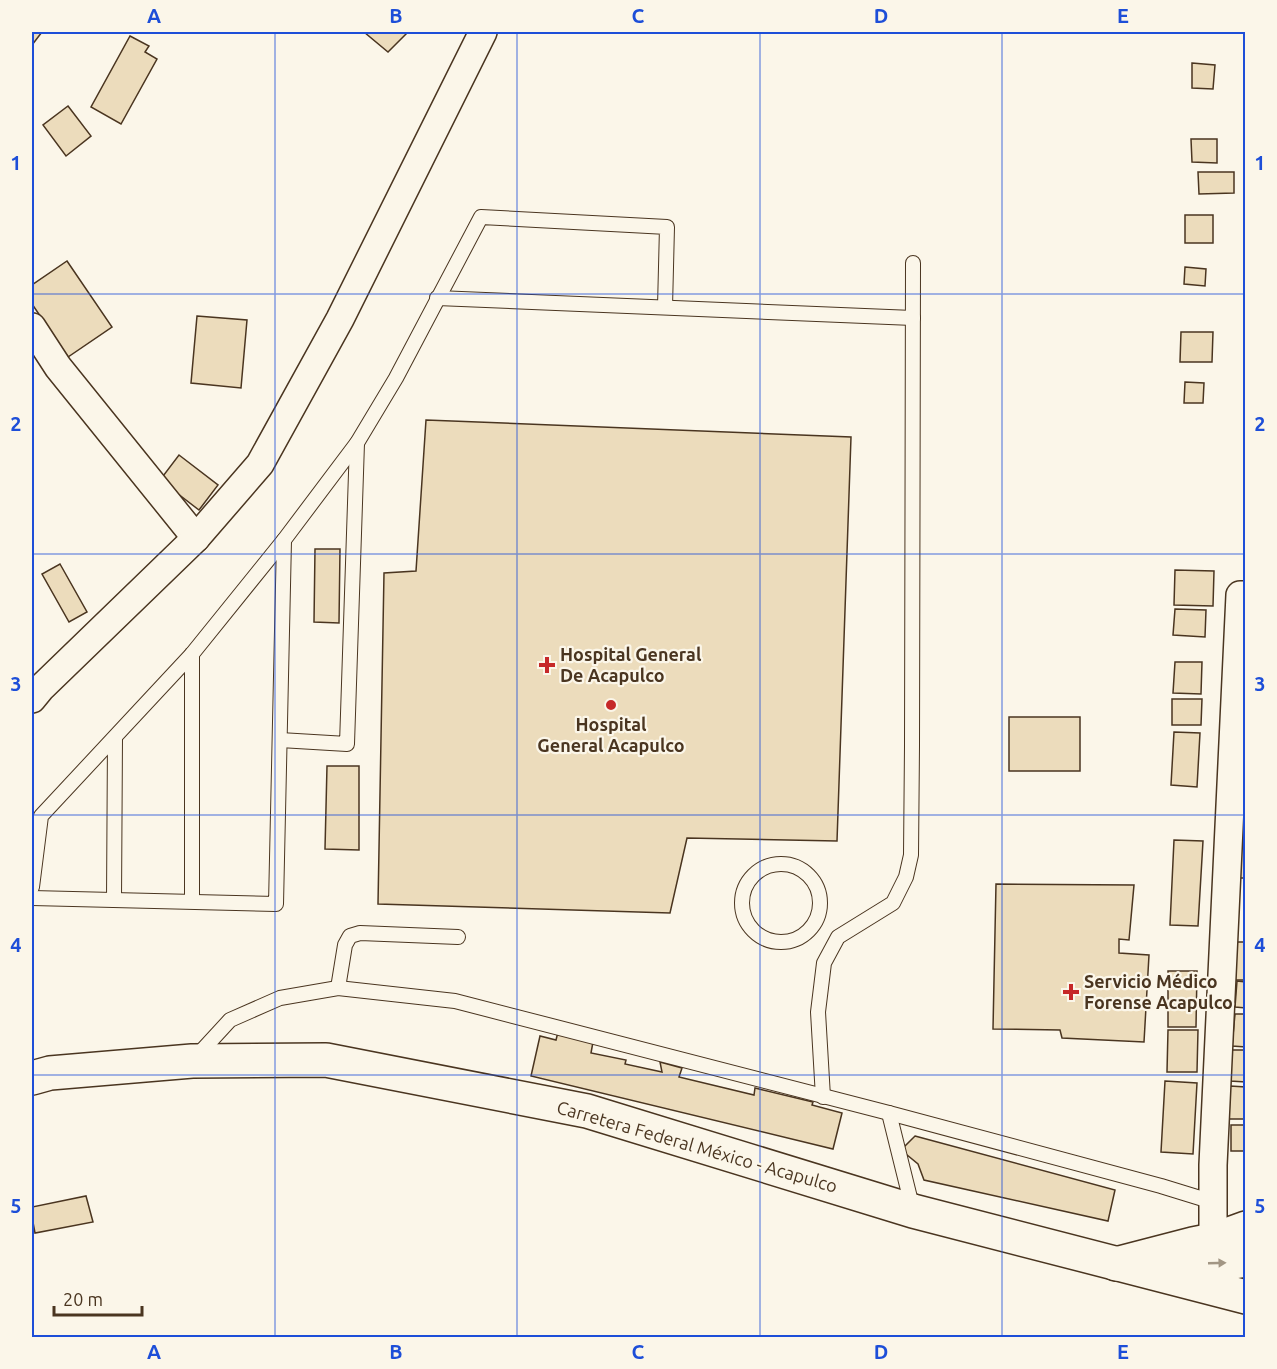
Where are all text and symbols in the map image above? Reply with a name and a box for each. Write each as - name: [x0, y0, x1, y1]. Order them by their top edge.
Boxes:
- text: A: [147, 4, 161, 27]
- text: B: [389, 4, 403, 27]
- text: C: [632, 4, 645, 27]
- text: D: [874, 4, 888, 27]
- text: E: [1117, 4, 1129, 27]
- text: 1: [10, 151, 22, 174]
- text: 1: [1254, 151, 1266, 174]
- text: 2: [10, 412, 22, 435]
- text: 2: [1254, 412, 1266, 435]
- place label: Hospital General De Acapulco: [560, 644, 702, 685]
- marker: Hospital General De Acapulco: [538, 656, 556, 674]
- text: 3: [10, 672, 22, 695]
- text: 3: [1254, 672, 1266, 695]
- marker: Hospital General Acapulco: [604, 698, 618, 712]
- place label: Hospital General Acapulco: [537, 714, 685, 755]
- text: 4: [10, 933, 22, 956]
- text: 4: [1254, 933, 1266, 956]
- place label: Servicio Médico Forense Acapulco: [1084, 971, 1233, 1012]
- marker: Servicio Médico Forense Acapulco: [1062, 983, 1080, 1001]
- street label: Carretera Federal México - Acapulco: [555, 1096, 840, 1196]
- text: 5: [10, 1194, 22, 1217]
- text: 5: [1254, 1194, 1266, 1217]
- one-way arrow: [1207, 1259, 1226, 1268]
- scale bar: [54, 1279, 142, 1317]
- text: 20 m: [63, 1289, 103, 1309]
- text: A: [147, 1340, 161, 1363]
- text: B: [389, 1340, 403, 1363]
- text: C: [632, 1340, 645, 1363]
- text: D: [874, 1340, 888, 1363]
- text: E: [1117, 1340, 1129, 1363]

